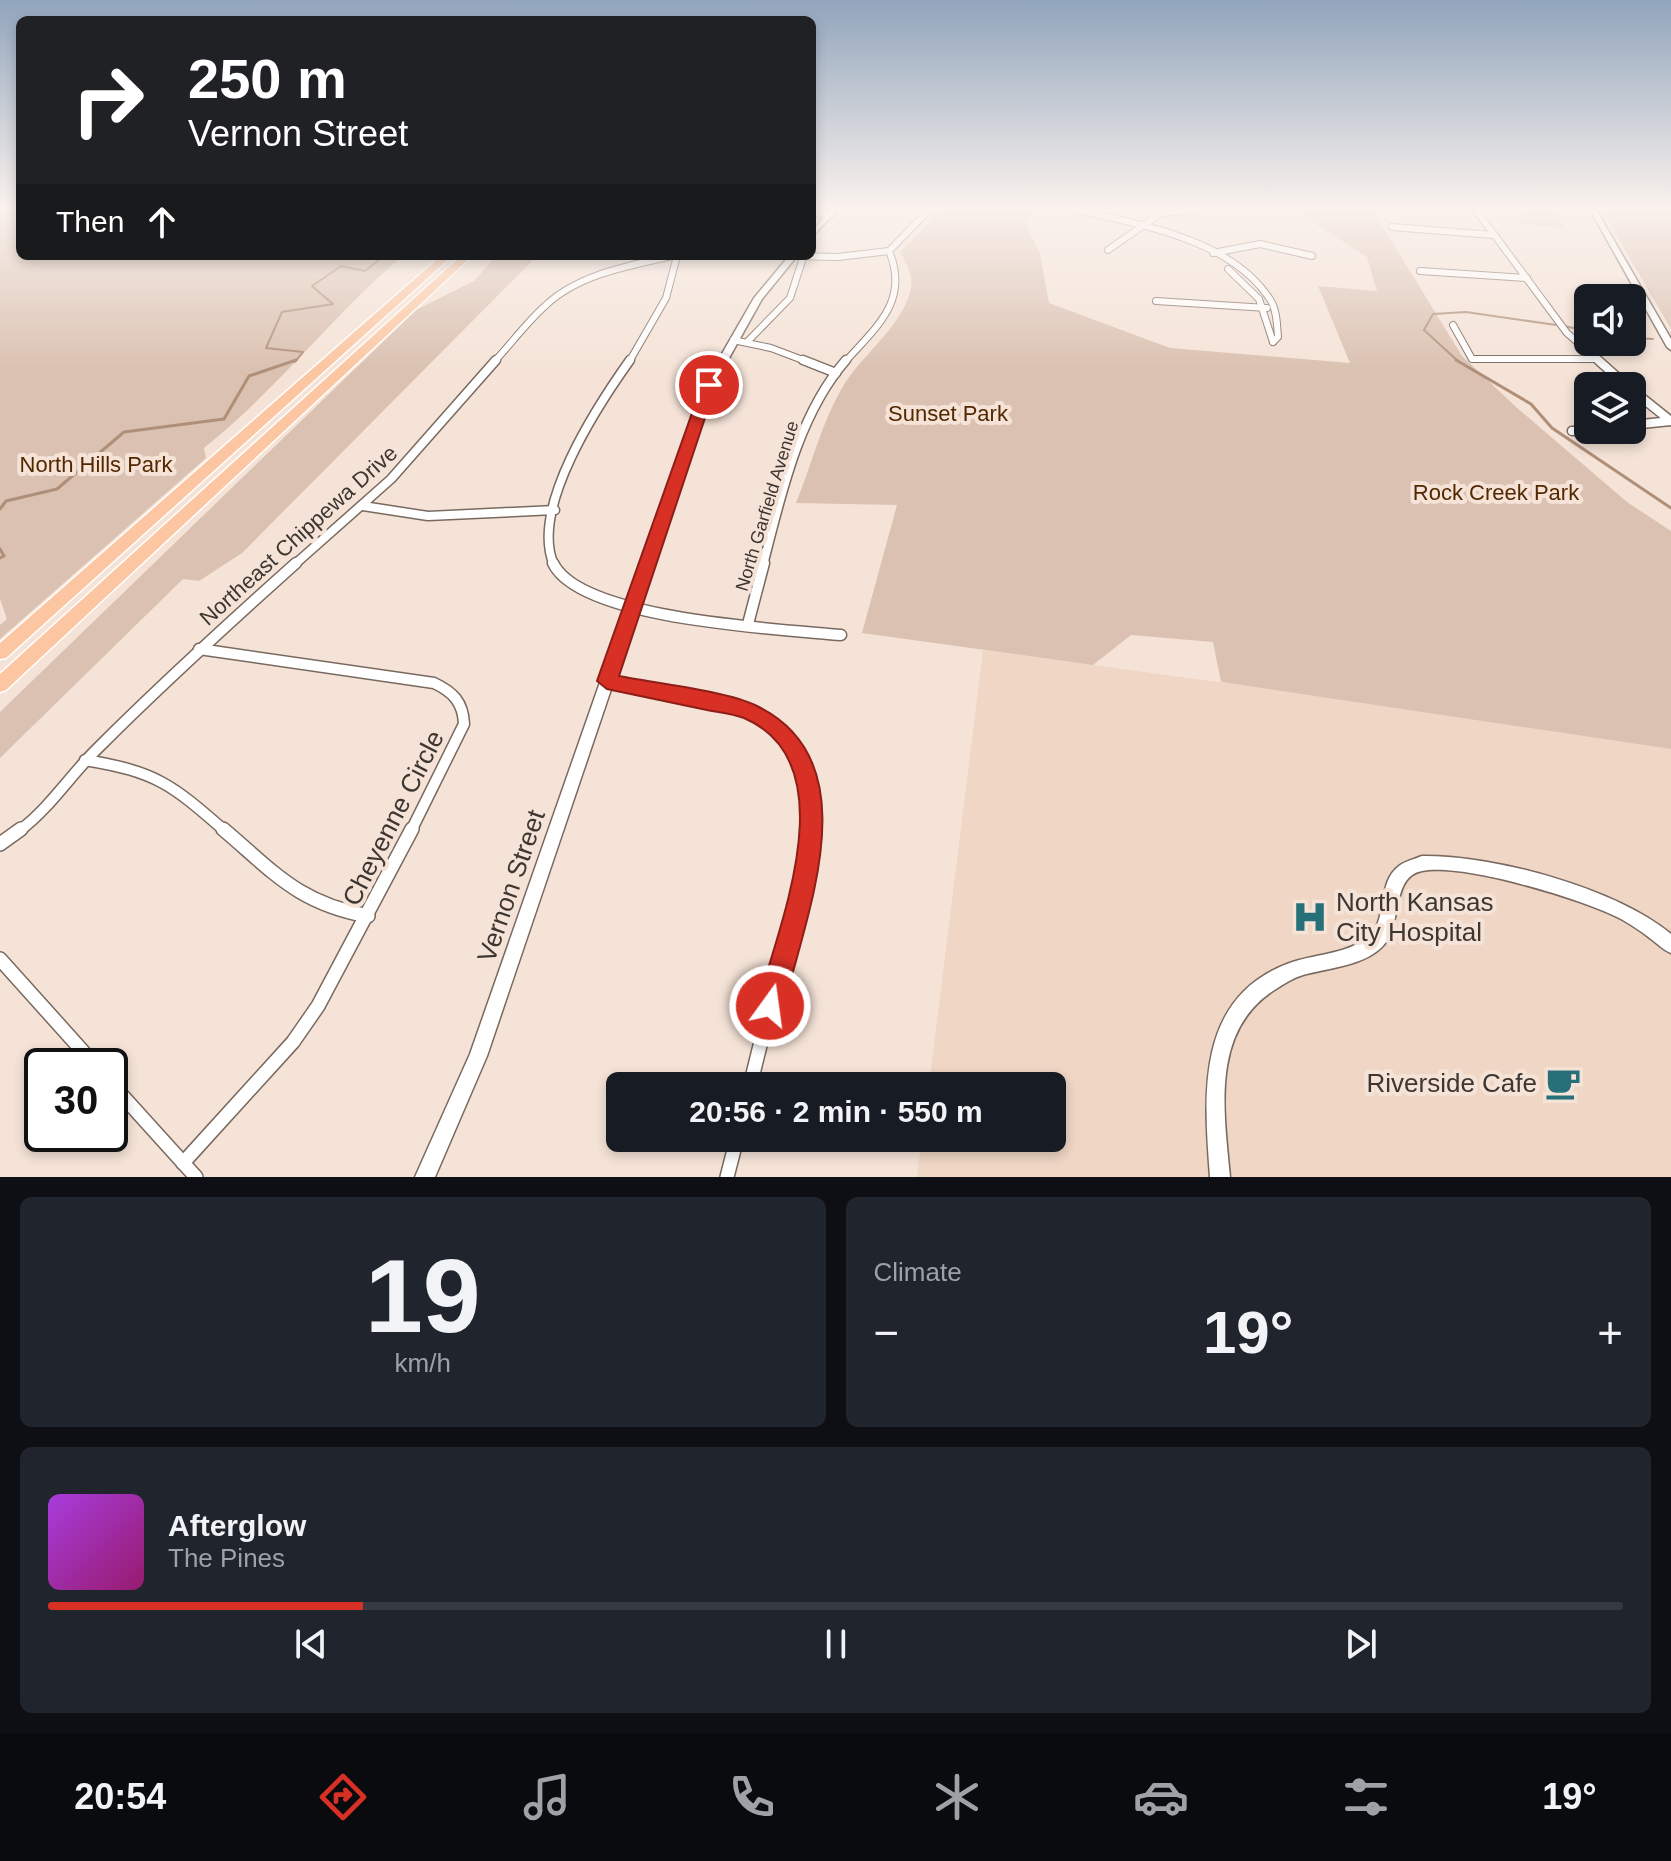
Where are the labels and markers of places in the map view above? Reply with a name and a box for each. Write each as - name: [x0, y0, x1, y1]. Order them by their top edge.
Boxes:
- pin: [675, 351, 743, 419]
- place label: North Kansas City Hospital: [1336, 887, 1494, 947]
- hospital icon: North Kansas City Hospital: [1291, 898, 1329, 936]
- cafe icon: Riverside Cafe: [1544, 1064, 1582, 1102]
- place label: Riverside Cafe: [1366, 1068, 1537, 1098]

